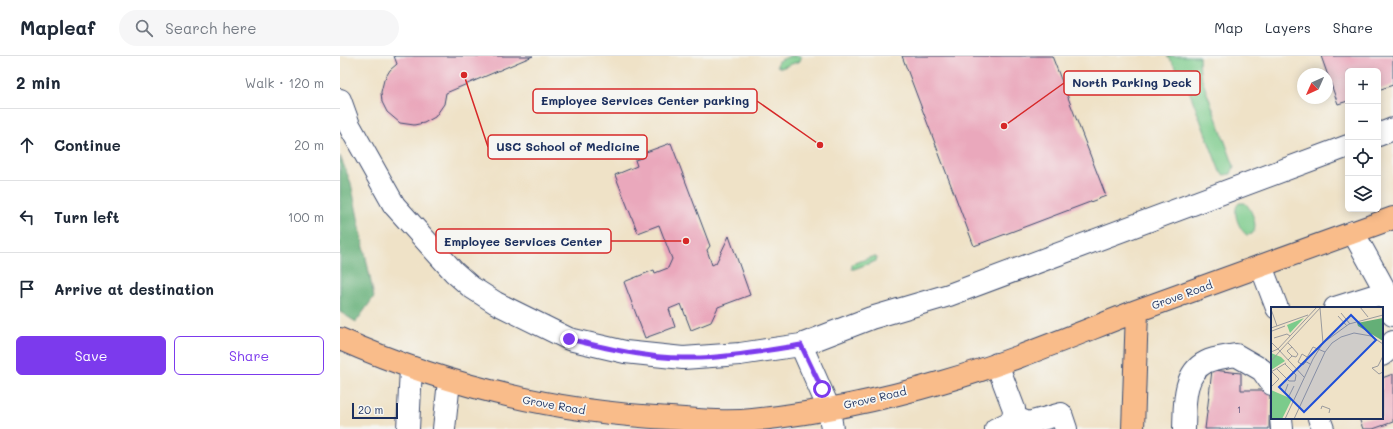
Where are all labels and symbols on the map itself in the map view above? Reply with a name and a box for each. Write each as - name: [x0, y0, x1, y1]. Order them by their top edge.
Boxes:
- north arrow: [1297, 68, 1333, 104]
- callout: North Parking Deck: [1064, 71, 1200, 95]
- text: North Parking Deck: [1072, 74, 1192, 90]
- callout: Employee Services Center parking: [533, 89, 757, 113]
- text: Employee Services Center parking: [541, 92, 749, 108]
- callout: USC School of Medicine: [488, 135, 647, 159]
- text: USC School of Medicine: [496, 138, 640, 154]
- callout: Employee Services Center: [436, 229, 611, 253]
- text: Employee Services Center: [444, 233, 602, 249]
- street label: Grove Road: [1149, 277, 1214, 312]
- inset map: [1271, 307, 1383, 419]
- route end: [560, 330, 578, 348]
- route start: [813, 380, 831, 398]
- street label: Grove Road: [842, 383, 908, 412]
- street label: Grove Road: [521, 392, 587, 417]
- scale bar: [352, 401, 398, 420]
- house number: 1: [1237, 404, 1241, 415]

